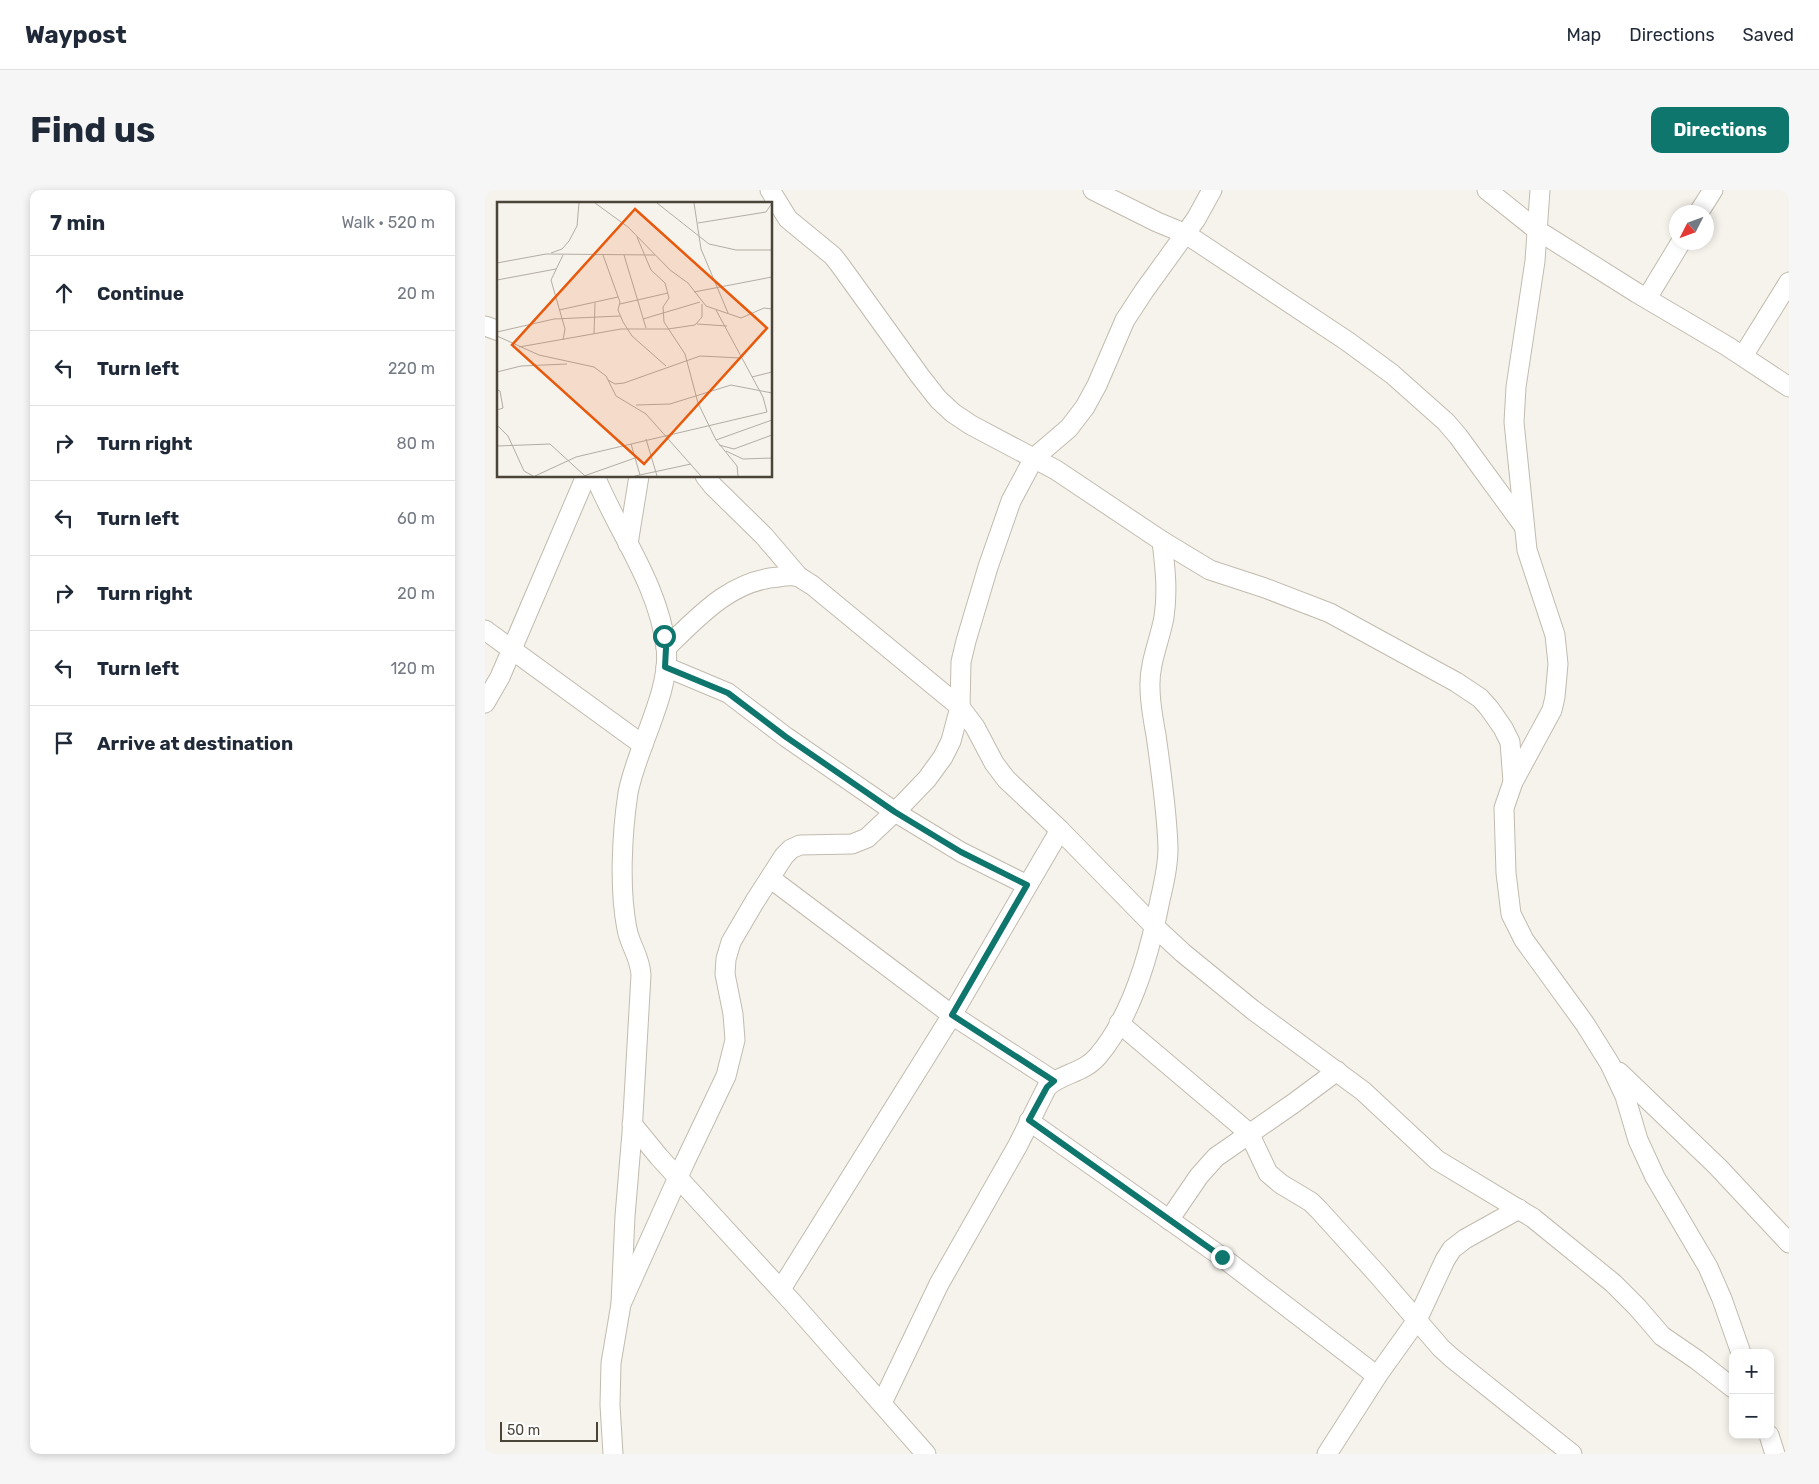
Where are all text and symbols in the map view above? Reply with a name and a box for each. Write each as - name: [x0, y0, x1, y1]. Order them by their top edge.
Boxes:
- text: Waypost: [25, 21, 127, 49]
- text: Map: [1566, 24, 1601, 46]
- text: Directions: [1629, 24, 1715, 46]
- text: Saved: [1743, 24, 1794, 46]
- button: Directions: [1651, 107, 1789, 153]
- text: Find us: [30, 109, 155, 151]
- inset map: [497, 202, 773, 478]
- north arrow: [1669, 205, 1714, 250]
- text: 7 min: [50, 210, 105, 235]
- text: Walk · 520 m: [341, 213, 435, 232]
- icon: ahead: [50, 279, 78, 307]
- text: Continue: [97, 282, 184, 305]
- text: 20 m: [397, 284, 435, 303]
- icon: left: [50, 354, 78, 382]
- text: Turn left: [97, 357, 179, 380]
- text: 220 m: [388, 359, 435, 378]
- icon: right: [50, 429, 78, 457]
- text: Turn right: [97, 432, 192, 455]
- text: 80 m: [397, 434, 435, 453]
- icon: left: [50, 504, 78, 532]
- text: Turn left: [97, 507, 179, 530]
- text: 60 m: [397, 509, 435, 528]
- icon: right: [50, 579, 78, 607]
- text: Turn right: [97, 582, 192, 605]
- text: 20 m: [397, 584, 435, 603]
- route start: [653, 625, 676, 648]
- icon: left: [50, 654, 78, 682]
- text: Turn left: [97, 657, 179, 680]
- text: 120 m: [390, 659, 435, 678]
- icon: arrive: [50, 729, 78, 757]
- text: Arrive at destination: [97, 732, 293, 755]
- route end: [1211, 1246, 1234, 1269]
- map controls: [1729, 1349, 1774, 1439]
- button: +: [1729, 1349, 1774, 1394]
- button: −: [1729, 1394, 1774, 1439]
- scale bar: [500, 1419, 597, 1442]
- text: 50 m: [507, 1422, 540, 1439]

